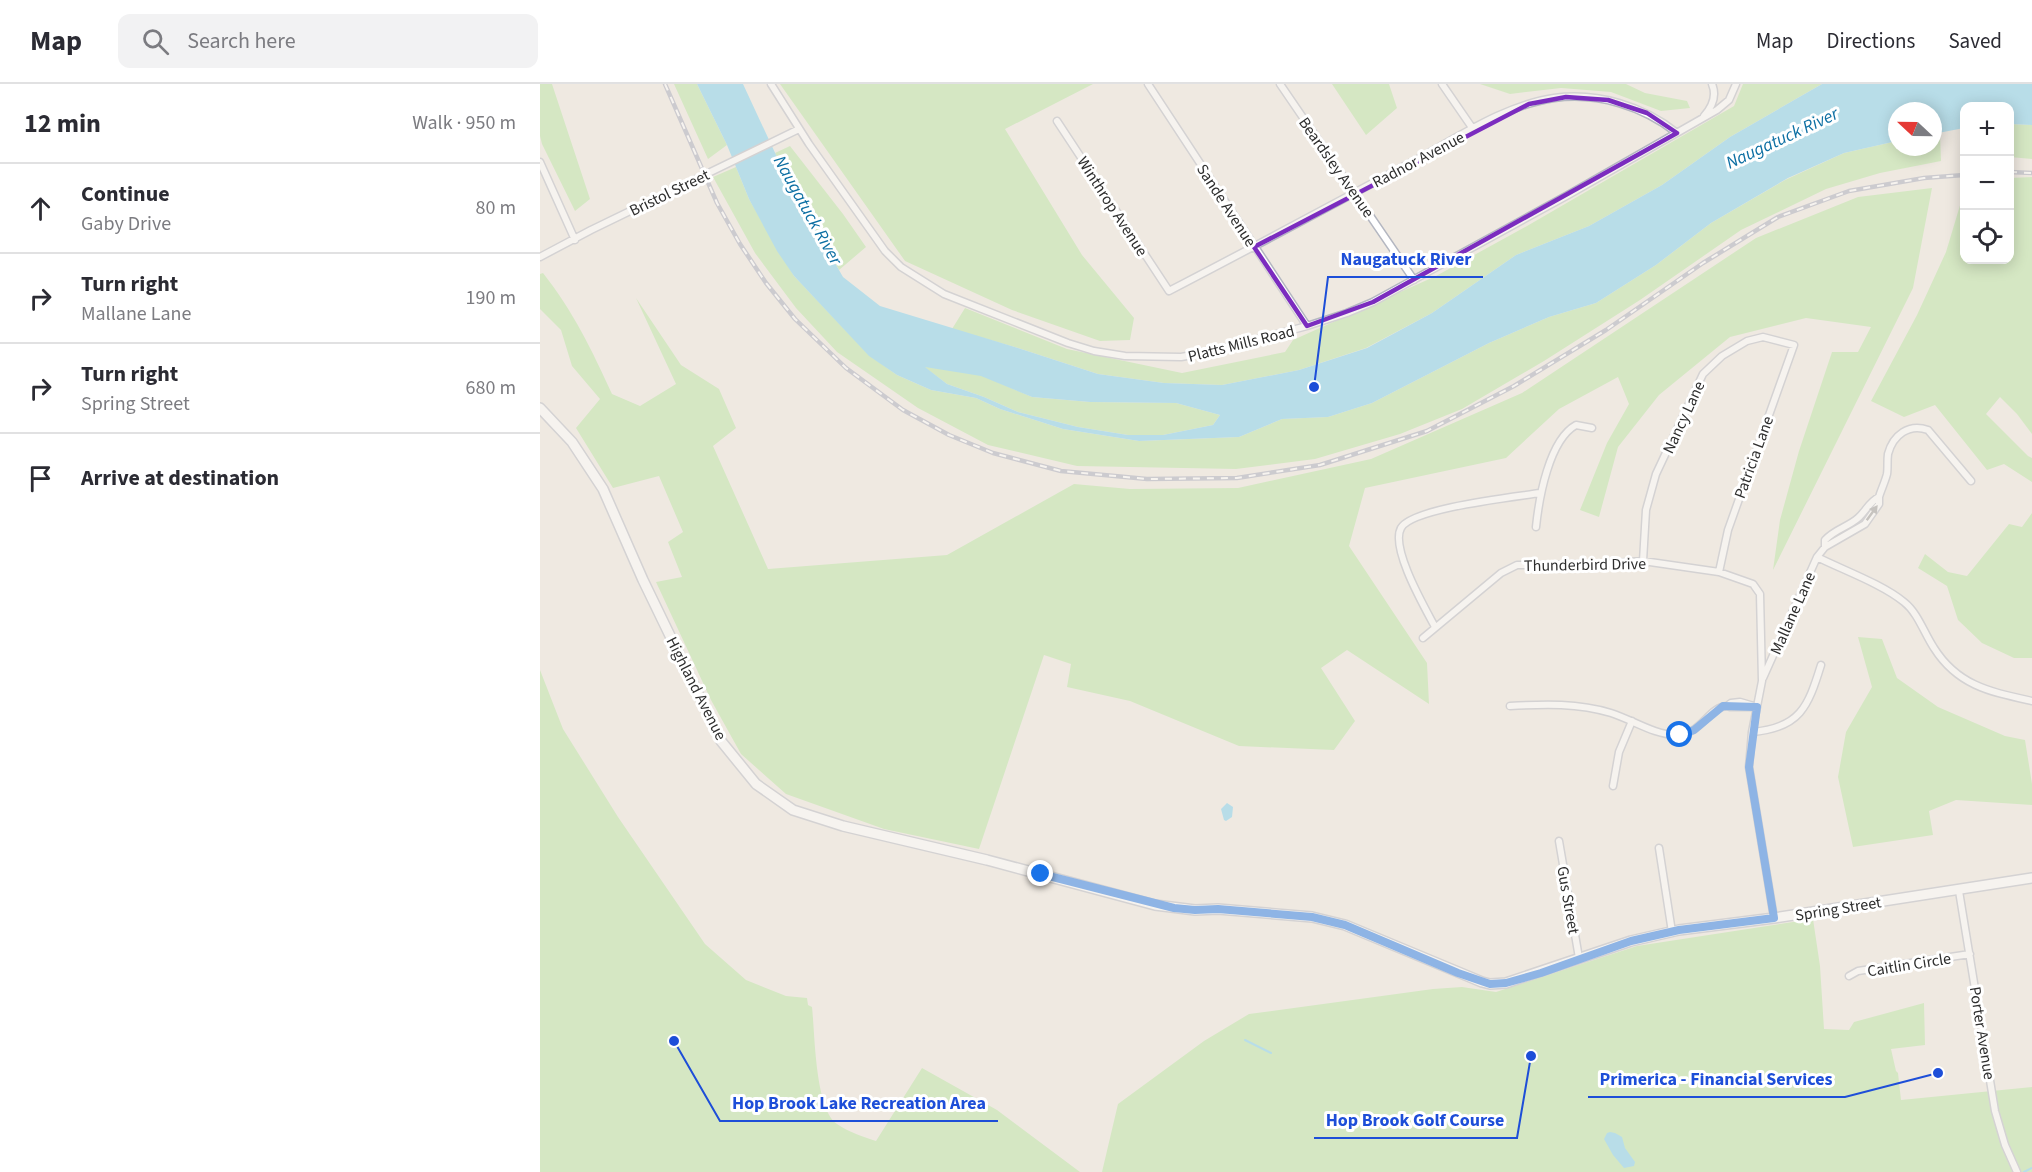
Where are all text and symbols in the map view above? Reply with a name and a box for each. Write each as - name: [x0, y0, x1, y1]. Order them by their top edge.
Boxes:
- search box: [118, 14, 538, 68]
- text: Map: [30, 21, 82, 61]
- icon: search: [139, 25, 172, 58]
- text: Search here: [187, 25, 296, 57]
- text: Map: [1756, 26, 1794, 56]
- text: Directions: [1827, 26, 1915, 56]
- text: Saved: [1948, 26, 2002, 56]
- water label: Naugatuck River: [1722, 101, 1843, 175]
- north arrow: [1888, 102, 1942, 156]
- map controls: [1960, 102, 2014, 264]
- button: +: [1960, 102, 2014, 156]
- text: 12 min: [24, 105, 101, 142]
- text: Walk · 950 m: [412, 109, 516, 137]
- street label: Beardsley Avenue: [1293, 113, 1379, 222]
- street label: Radnor Avenue: [1369, 126, 1468, 193]
- water label: Naugatuck River: [767, 151, 848, 270]
- street label: Winthrop Avenue: [1072, 152, 1153, 261]
- button: −: [1960, 156, 2014, 210]
- street label: Sande Avenue: [1191, 160, 1261, 251]
- street label: Bristol Street: [626, 164, 714, 222]
- text: Continue: [81, 178, 170, 210]
- icon: ahead: [24, 192, 57, 225]
- text: 80 m: [476, 194, 516, 222]
- text: Gaby Drive: [81, 210, 171, 238]
- button: locate: [1960, 210, 2014, 264]
- callout: Naugatuck River: [1328, 241, 1483, 277]
- text: Naugatuck River: [1341, 247, 1472, 272]
- text: Turn right: [81, 268, 178, 300]
- icon: right: [24, 282, 57, 315]
- text: 190 m: [466, 284, 516, 312]
- text: Mallane Lane: [81, 300, 191, 328]
- street label: Platts Mills Road: [1186, 320, 1297, 368]
- text: Turn right: [81, 358, 178, 390]
- icon: right: [24, 372, 57, 405]
- text: 680 m: [466, 374, 516, 402]
- street label: Nancy Lane: [1658, 377, 1710, 457]
- text: Spring Street: [81, 390, 190, 418]
- street label: Patricia Lane: [1729, 413, 1779, 502]
- icon: arrive: [24, 462, 57, 495]
- text: Arrive at destination: [81, 462, 279, 494]
- one-way arrow: [1866, 506, 1878, 522]
- street label: Thunderbird Drive: [1524, 553, 1646, 577]
- street label: Mallane Lane: [1765, 569, 1821, 658]
- street label: Highland Avenue: [661, 633, 732, 744]
- route start: [1666, 721, 1692, 747]
- route end: [1027, 860, 1053, 886]
- street label: Gus Street: [1551, 864, 1585, 936]
- street label: Spring Street: [1793, 891, 1883, 927]
- street label: Caitlin Circle: [1866, 948, 1953, 982]
- street label: Porter Avenue: [1964, 985, 2000, 1081]
- callout: Primerica - Financial Services: [1588, 1061, 1845, 1097]
- text: Primerica - Financial Services: [1600, 1067, 1833, 1092]
- callout: Hop Brook Lake Recreation Area: [720, 1085, 998, 1121]
- text: Hop Brook Lake Recreation Area: [732, 1091, 986, 1116]
- callout: Hop Brook Golf Course: [1314, 1102, 1517, 1138]
- text: Hop Brook Golf Course: [1326, 1108, 1504, 1133]

